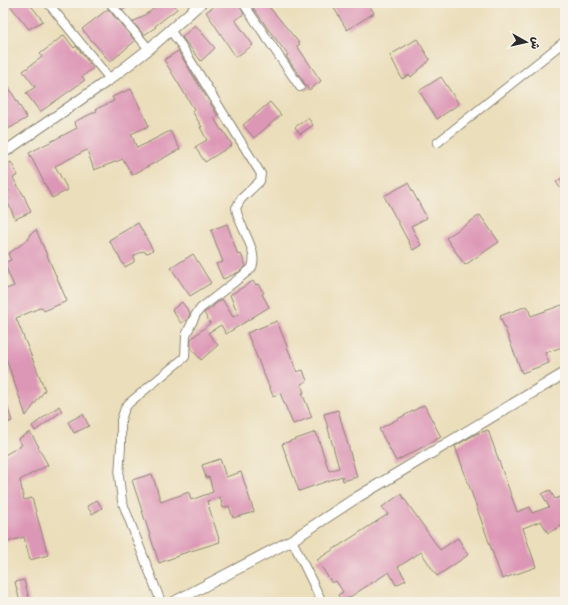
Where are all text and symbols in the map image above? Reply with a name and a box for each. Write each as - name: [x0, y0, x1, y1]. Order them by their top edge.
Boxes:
- north arrow: [506, 22, 546, 62]
- text: ش: [527, 36, 541, 50]

